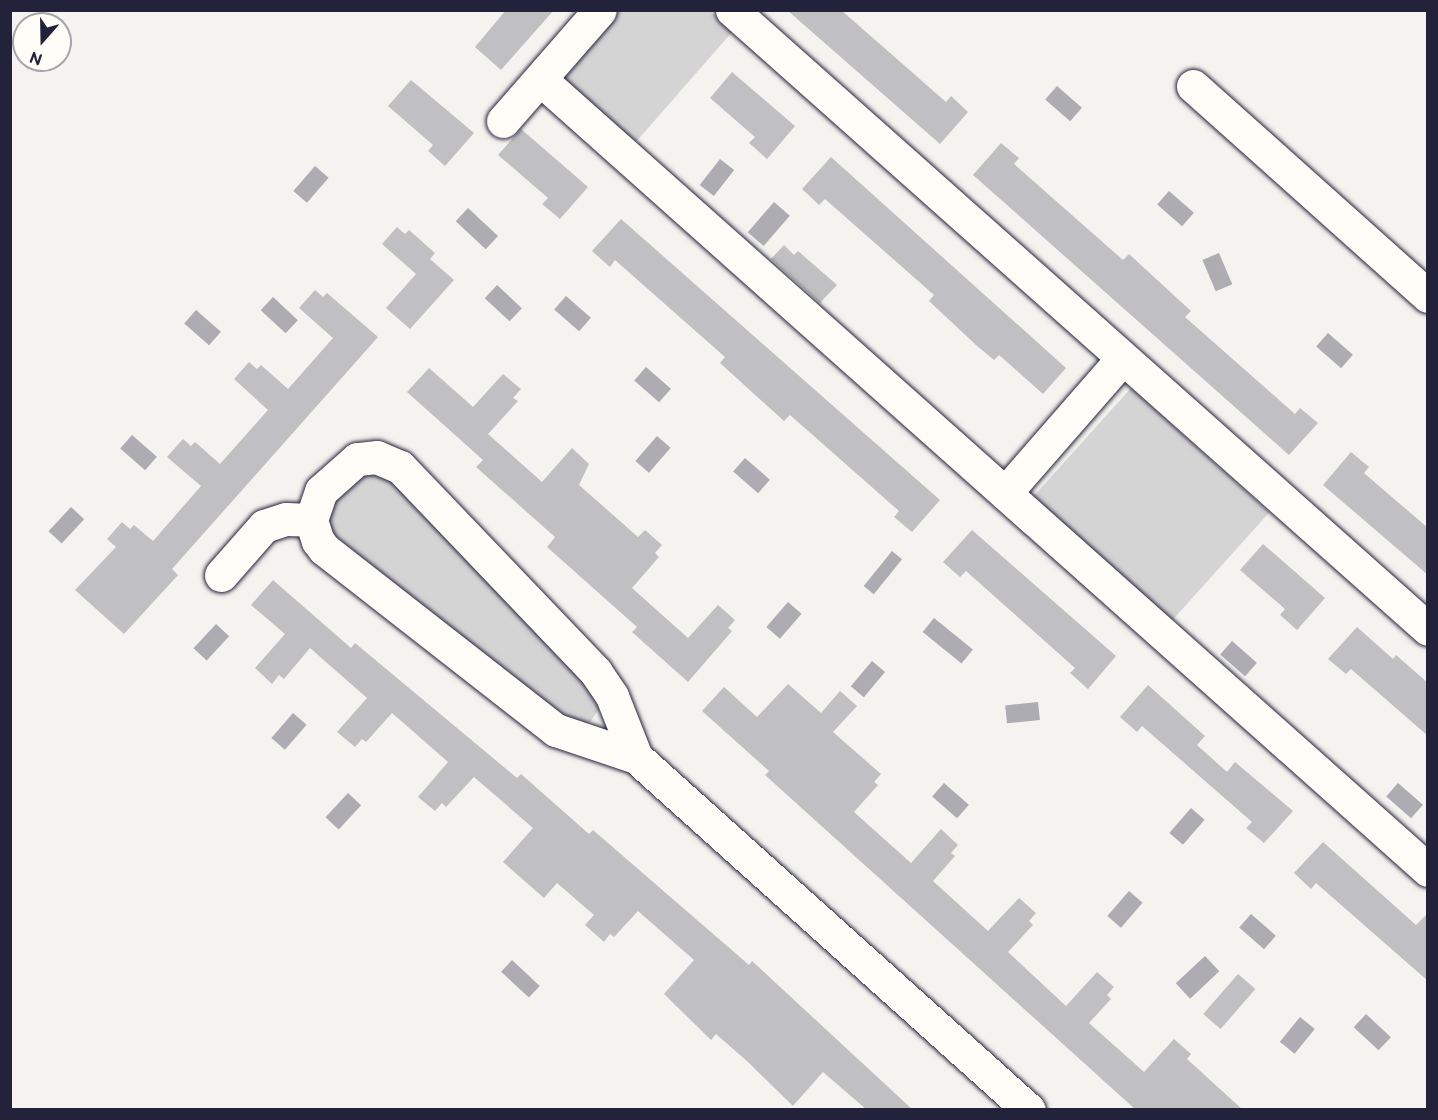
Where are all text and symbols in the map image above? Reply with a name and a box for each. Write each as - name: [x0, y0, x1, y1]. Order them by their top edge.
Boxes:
- north arrow: [12, 12, 72, 72]
- text: N: [27, 47, 45, 68]

